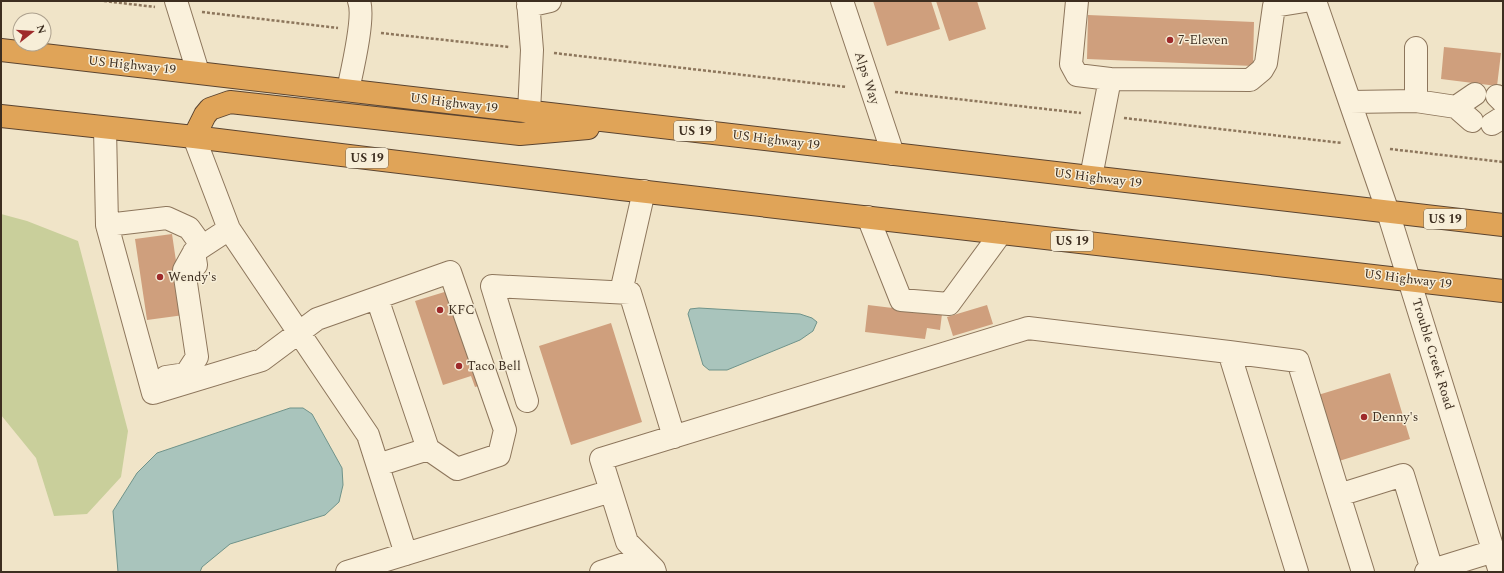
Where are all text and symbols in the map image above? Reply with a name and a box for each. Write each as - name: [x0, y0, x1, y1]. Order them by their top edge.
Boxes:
- north arrow: [12, 12, 52, 52]
- text: N: [32, 22, 51, 36]
- place label: 7-Eleven: [1178, 30, 1228, 50]
- marker: 7-Eleven: [1165, 35, 1175, 45]
- street label: Alps Way: [849, 49, 885, 108]
- street label: US Highway 19: [87, 50, 177, 80]
- street label: US Highway 19: [409, 88, 500, 118]
- road number: US 19: [674, 121, 716, 141]
- street label: US Highway 19: [731, 125, 822, 155]
- road number: US 19: [346, 148, 388, 168]
- street label: US Highway 19: [1053, 163, 1144, 193]
- road number: US 19: [1424, 209, 1466, 229]
- road number: US 19: [1051, 231, 1093, 251]
- street label: US Highway 19: [1363, 264, 1454, 294]
- place label: Wendy's: [168, 267, 217, 287]
- marker: Wendy's: [155, 272, 165, 282]
- street label: Trouble Creek Road: [1407, 296, 1459, 412]
- place label: KFC: [448, 300, 475, 320]
- marker: KFC: [435, 305, 445, 315]
- place label: Taco Bell: [467, 356, 521, 376]
- marker: Taco Bell: [454, 361, 464, 371]
- place label: Denny's: [1372, 407, 1418, 427]
- marker: Denny's: [1359, 412, 1369, 422]

